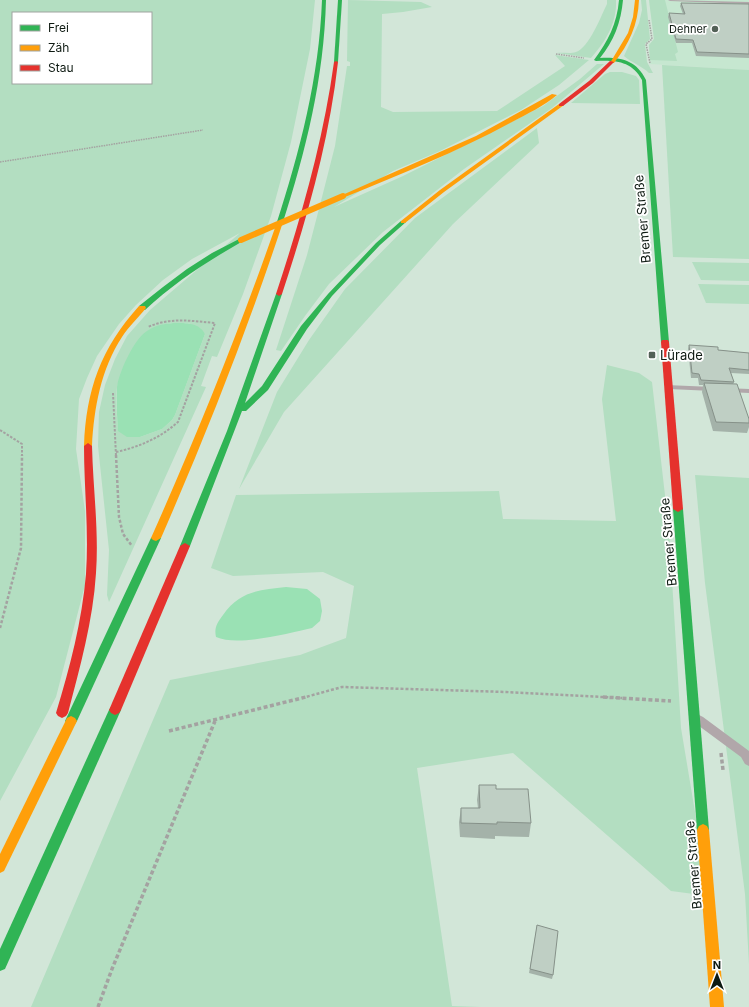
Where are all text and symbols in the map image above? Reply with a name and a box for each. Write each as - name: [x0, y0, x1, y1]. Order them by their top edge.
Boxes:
- legend: [12, 12, 152, 84]
- text: Frei: [48, 20, 69, 35]
- place label: Dehner: [669, 22, 707, 36]
- marker: Dehner: [710, 24, 720, 34]
- text: Zäh: [48, 40, 69, 55]
- text: Stau: [48, 60, 74, 75]
- street label: Bremer Straße: [630, 174, 654, 264]
- place label: Lürade: [660, 347, 703, 363]
- marker: Lürade: [647, 350, 657, 360]
- street label: Bremer Straße: [656, 497, 680, 587]
- street label: Bremer Straße: [681, 820, 705, 910]
- north arrow: [697, 955, 737, 995]
- text: N: [713, 958, 721, 972]

